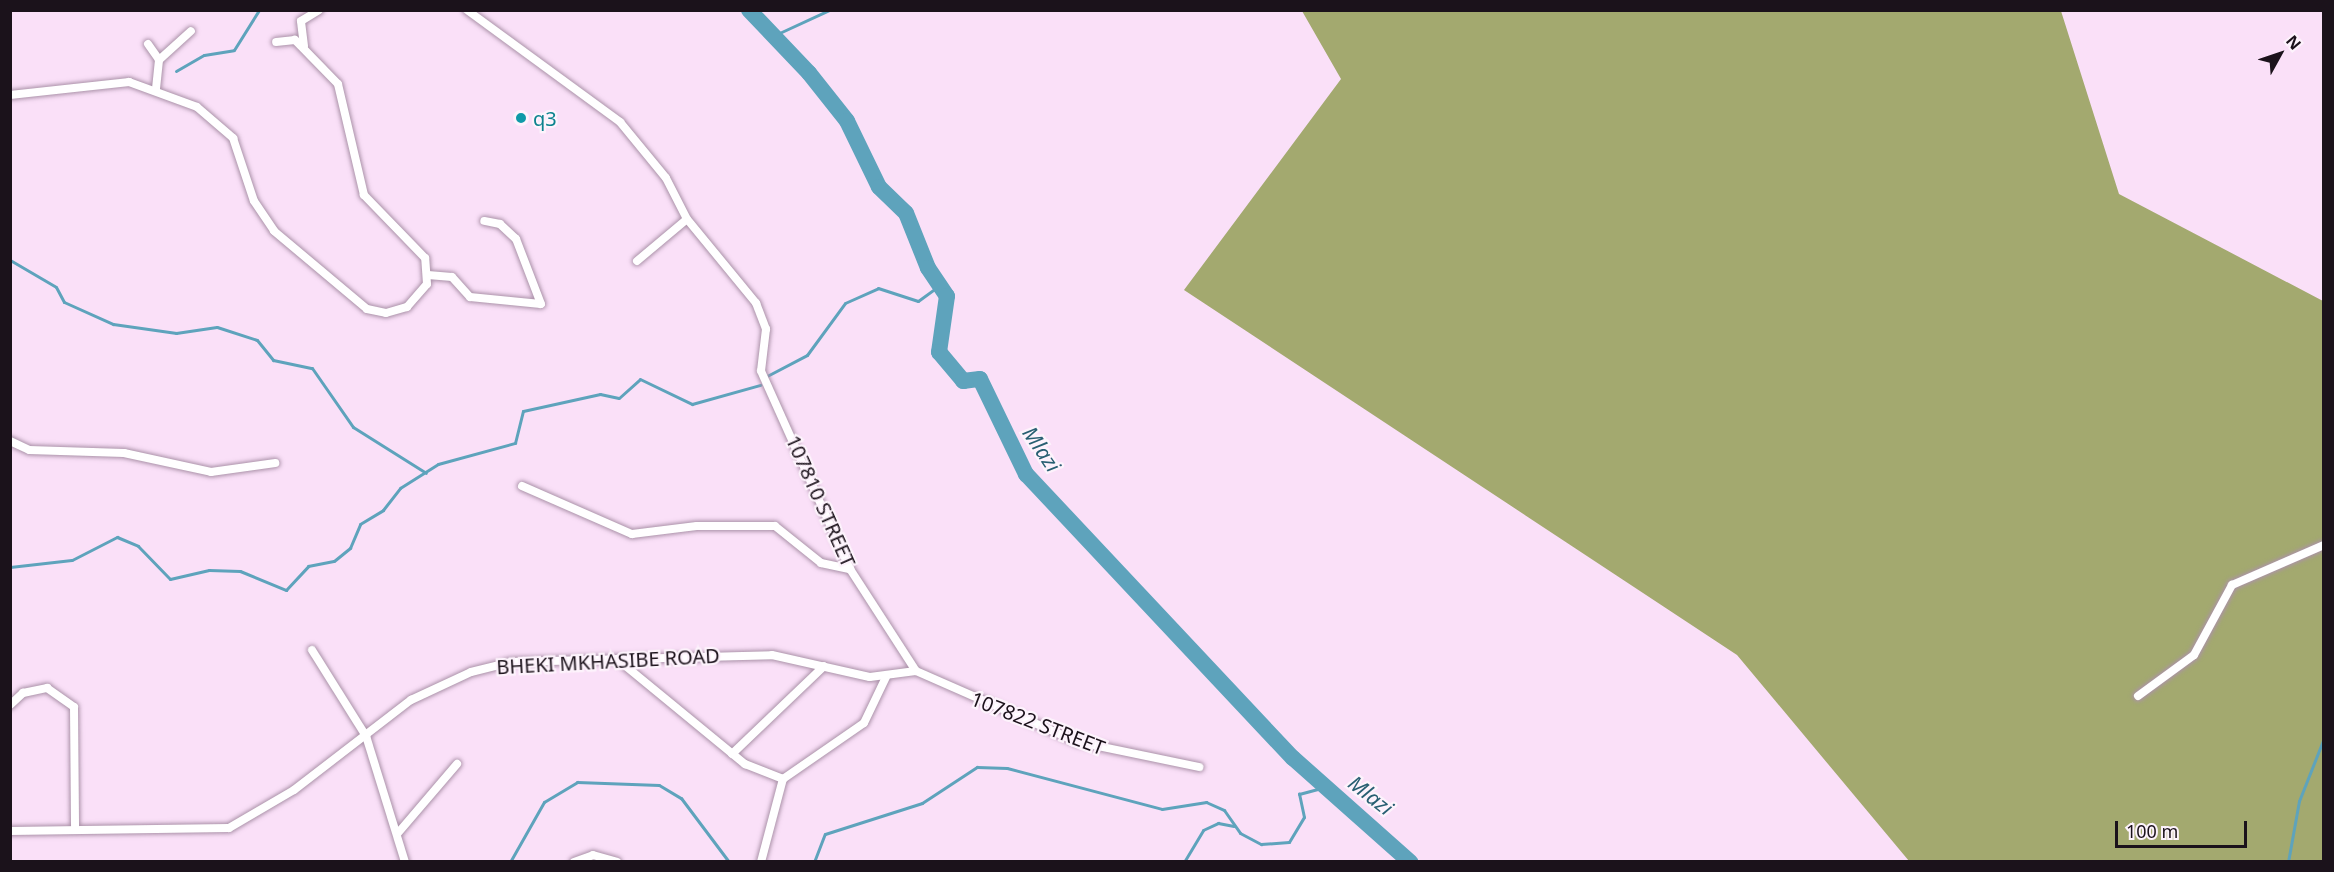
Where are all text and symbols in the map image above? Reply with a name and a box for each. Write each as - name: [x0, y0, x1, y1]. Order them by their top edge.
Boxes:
- north arrow: [2250, 24, 2310, 84]
- text: N: [2281, 30, 2306, 54]
- place label: q3: [533, 106, 557, 130]
- marker: q3: [514, 111, 528, 125]
- water label: Mlazi: [1018, 421, 1066, 477]
- street label: 107810 STREET: [781, 431, 861, 571]
- street label: BHEKI MKHASIBE ROAD: [496, 643, 720, 679]
- street label: 107822 STREET: [968, 686, 1108, 760]
- water label: Mlazi: [1344, 770, 1398, 820]
- scale bar: [2118, 809, 2250, 847]
- text: 100 m: [2126, 819, 2178, 843]

